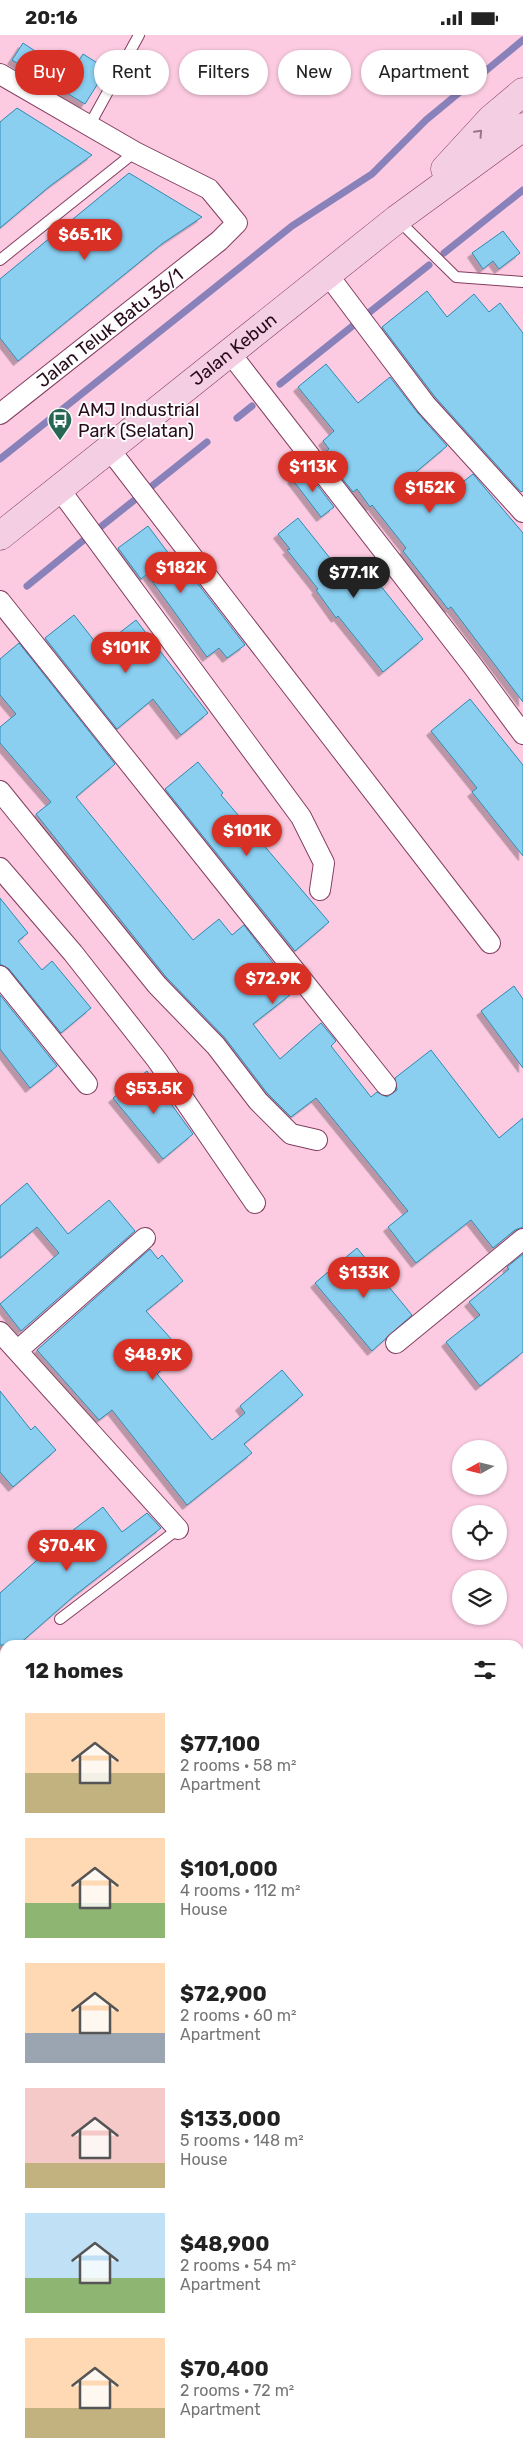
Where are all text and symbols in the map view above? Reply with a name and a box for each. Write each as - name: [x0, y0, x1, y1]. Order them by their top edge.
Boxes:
- text: 20:16: [25, 6, 78, 29]
- chip: Buy: [15, 50, 84, 95]
- chip: Rent: [94, 50, 169, 95]
- chip: Filters: [179, 50, 268, 95]
- chip: New: [278, 50, 351, 95]
- chip: Apartment: [361, 50, 487, 95]
- one-way arrow: [473, 129, 482, 138]
- pin: $65.1K: [44, 219, 126, 261]
- text: $65.1K: [58, 225, 112, 244]
- street label: Jalan Teluk Batu 36/1: [32, 264, 188, 392]
- street label: Jalan Kebun: [186, 308, 281, 390]
- place label: AMJ Industrial Park (Selatan): [78, 399, 199, 442]
- bus stop icon: AMJ Industrial Park (Selatan): [47, 407, 73, 441]
- pin: $113K: [278, 451, 348, 493]
- text: $113K: [289, 457, 337, 476]
- pin: $152K: [395, 471, 465, 514]
- text: $152K: [405, 478, 455, 497]
- pin: $182K: [146, 551, 216, 594]
- pin: $77.1K: [313, 557, 395, 599]
- text: $182K: [156, 558, 206, 577]
- text: $77.1K: [329, 563, 379, 582]
- pin: $101K: [91, 631, 161, 674]
- text: $101K: [102, 638, 150, 657]
- pin: $101K: [212, 815, 282, 857]
- text: $101K: [223, 821, 271, 840]
- pin: $72.9K: [232, 963, 314, 1005]
- text: $72.9K: [245, 969, 301, 988]
- pin: $53.5K: [113, 1073, 195, 1115]
- text: $53.5K: [125, 1079, 183, 1098]
- pin: $133K: [329, 1257, 399, 1299]
- text: $133K: [339, 1263, 389, 1282]
- pin: $48.9K: [112, 1339, 194, 1381]
- text: $48.9K: [124, 1345, 182, 1364]
- north arrow: [452, 1440, 508, 1495]
- map controls: [452, 1440, 507, 1625]
- button: locate: [452, 1505, 507, 1560]
- pin: $70.4K: [26, 1529, 108, 1572]
- text: $70.4K: [39, 1536, 95, 1555]
- button: layers: [452, 1570, 507, 1625]
- icon: filters: [471, 1656, 499, 1684]
- text: 12 homes: [25, 1658, 123, 1683]
- text: $77,100: [180, 1731, 260, 1756]
- icon: home: [65, 1733, 125, 1793]
- text: 2 rooms · 58 m²: [180, 1756, 296, 1775]
- text: Apartment: [180, 1775, 260, 1794]
- text: $101,000: [180, 1856, 278, 1881]
- icon: home: [65, 1858, 125, 1918]
- text: 4 rooms · 112 m²: [180, 1881, 300, 1900]
- text: House: [180, 1900, 227, 1919]
- text: $72,900: [180, 1981, 267, 2006]
- icon: home: [65, 1983, 125, 2043]
- text: 2 rooms · 60 m²: [180, 2006, 297, 2025]
- text: Apartment: [180, 2025, 260, 2044]
- text: $133,000: [180, 2106, 281, 2131]
- icon: home: [65, 2108, 125, 2168]
- text: 5 rooms · 148 m²: [180, 2131, 304, 2150]
- text: House: [180, 2150, 227, 2169]
- text: $48,900: [180, 2231, 270, 2256]
- icon: home: [65, 2233, 125, 2293]
- text: 2 rooms · 54 m²: [180, 2256, 296, 2275]
- text: Apartment: [180, 2275, 260, 2294]
- text: $70,400: [180, 2356, 269, 2381]
- icon: home: [65, 2358, 125, 2418]
- text: 2 rooms · 72 m²: [180, 2381, 294, 2400]
- text: Apartment: [180, 2400, 260, 2419]

